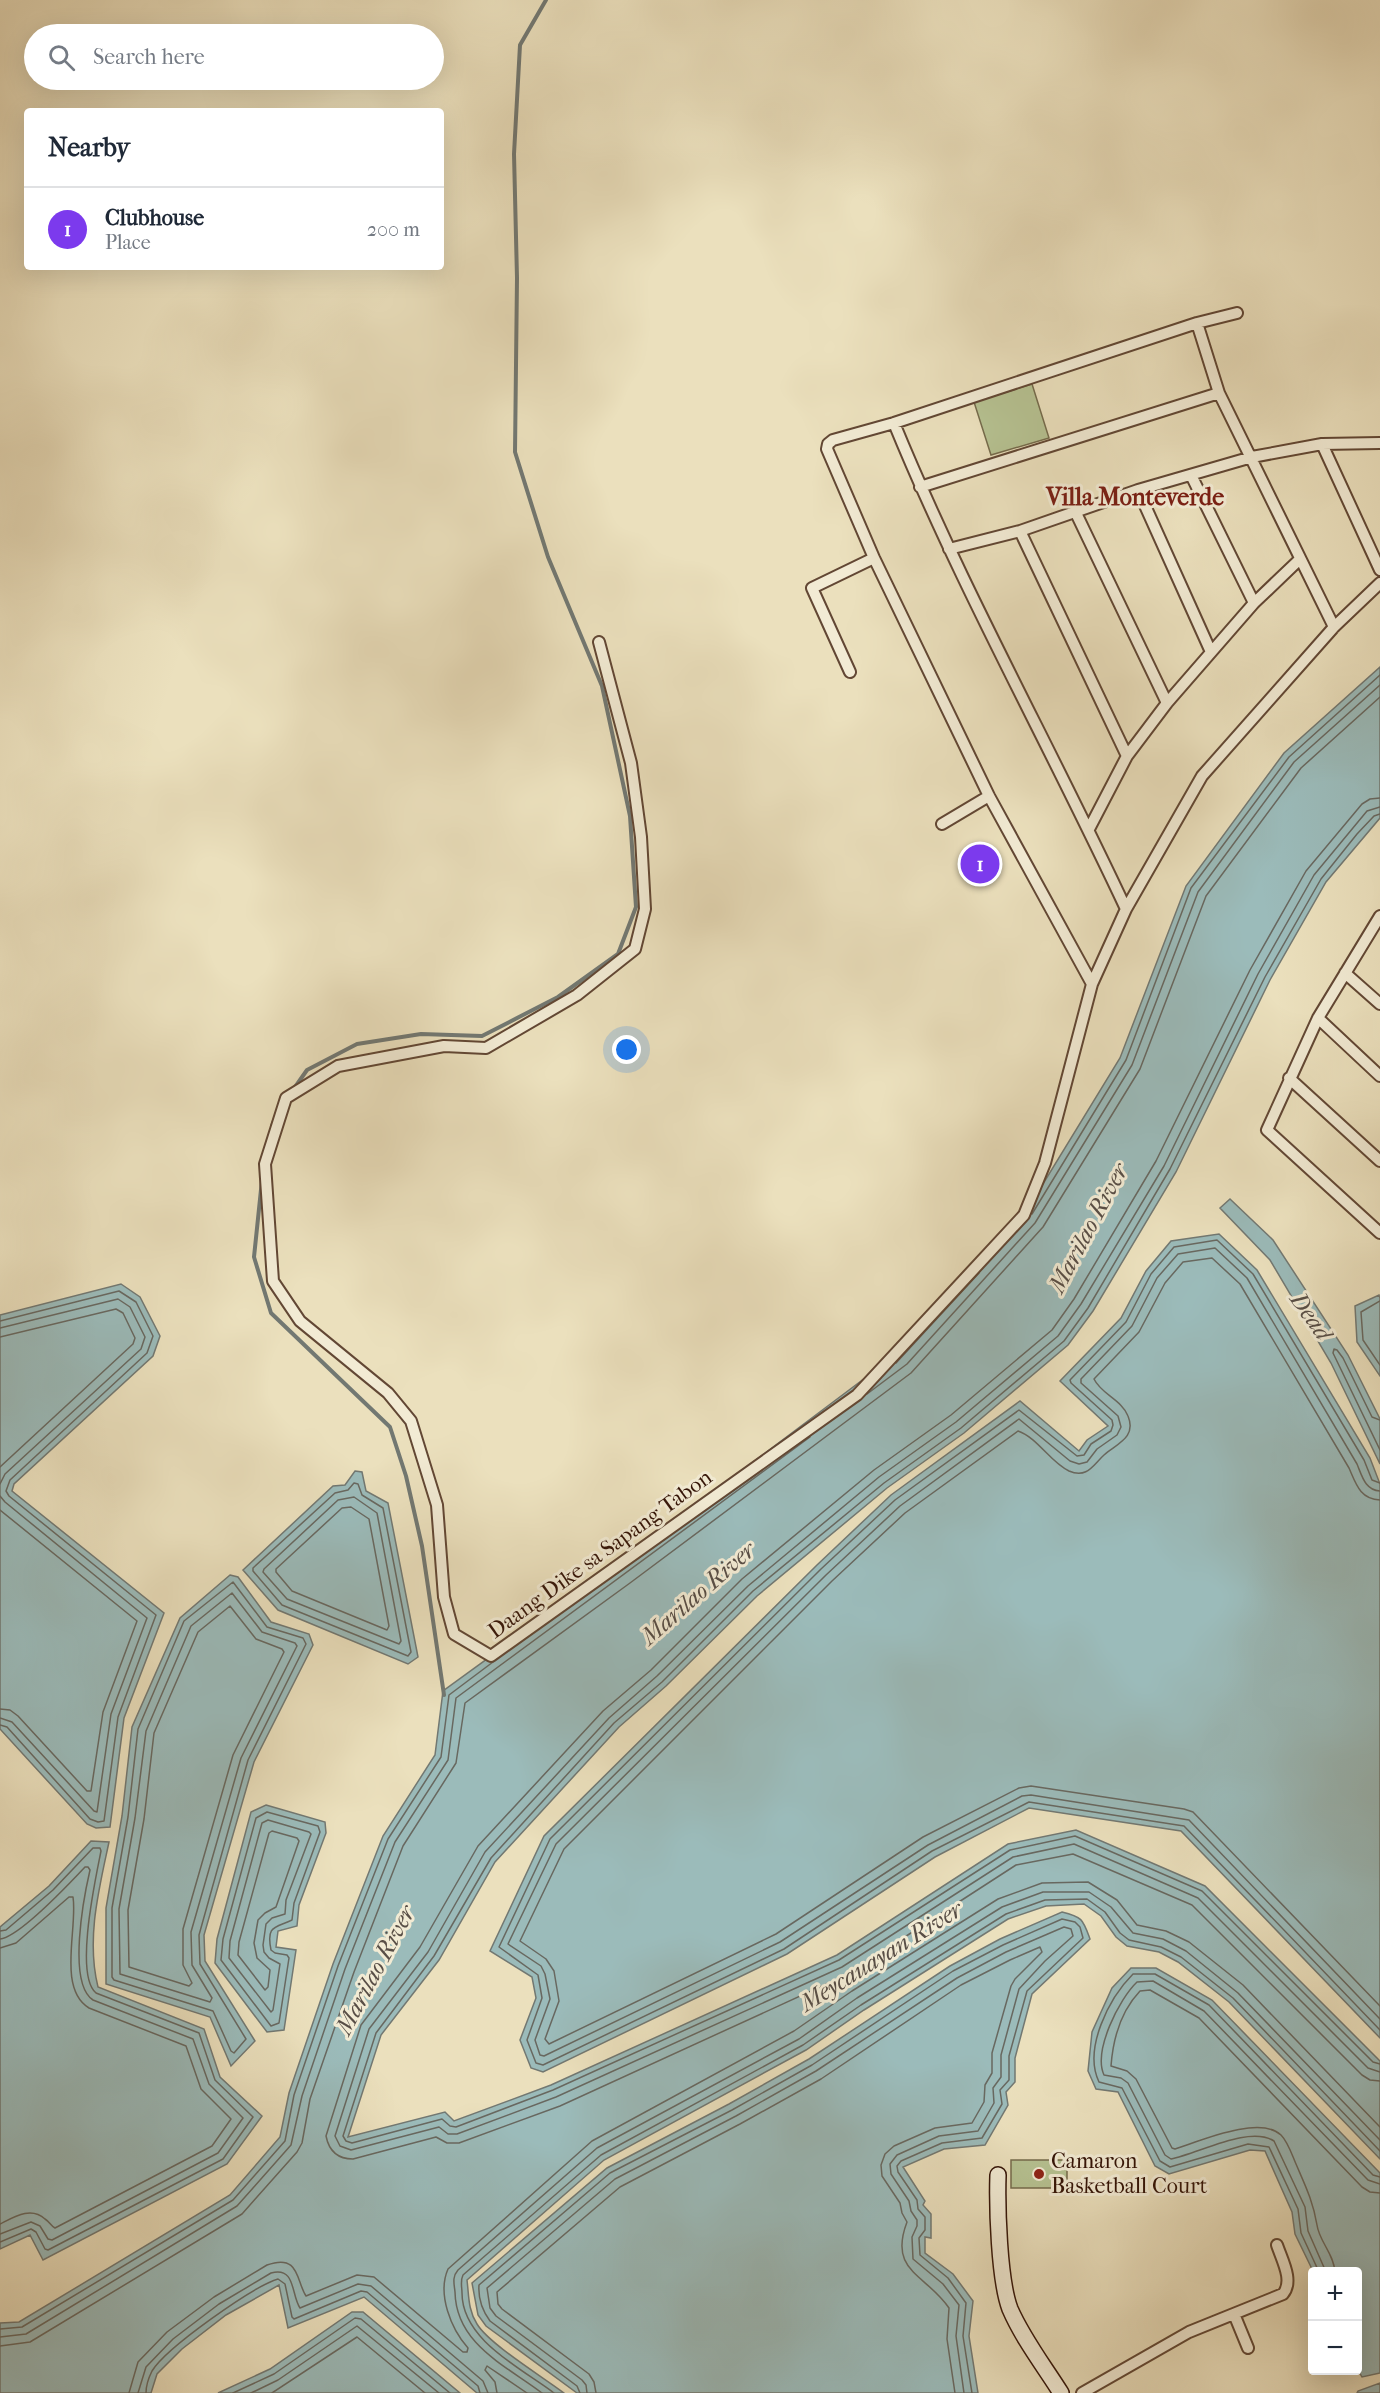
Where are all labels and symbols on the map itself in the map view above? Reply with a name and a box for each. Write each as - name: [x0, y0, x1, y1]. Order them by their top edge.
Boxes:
- district label: Villa Monteverde: [1045, 483, 1224, 511]
- pin: 1: [960, 842, 1000, 886]
- your location: [612, 1035, 641, 1064]
- water label: Marilao River: [1041, 1157, 1135, 1299]
- water label: Dead: [1283, 1285, 1339, 1348]
- street label: Daang Dike sa Sapang Tabon: [483, 1464, 717, 1644]
- water label: Marilao River: [634, 1534, 763, 1652]
- water label: Meycauayan River: [793, 1894, 969, 2018]
- water label: Marilao River: [328, 1899, 422, 2041]
- place label: Camaron Basketball Court: [1051, 2148, 1208, 2199]
- marker: Camaron Basketball Court: [1032, 2167, 1046, 2181]

